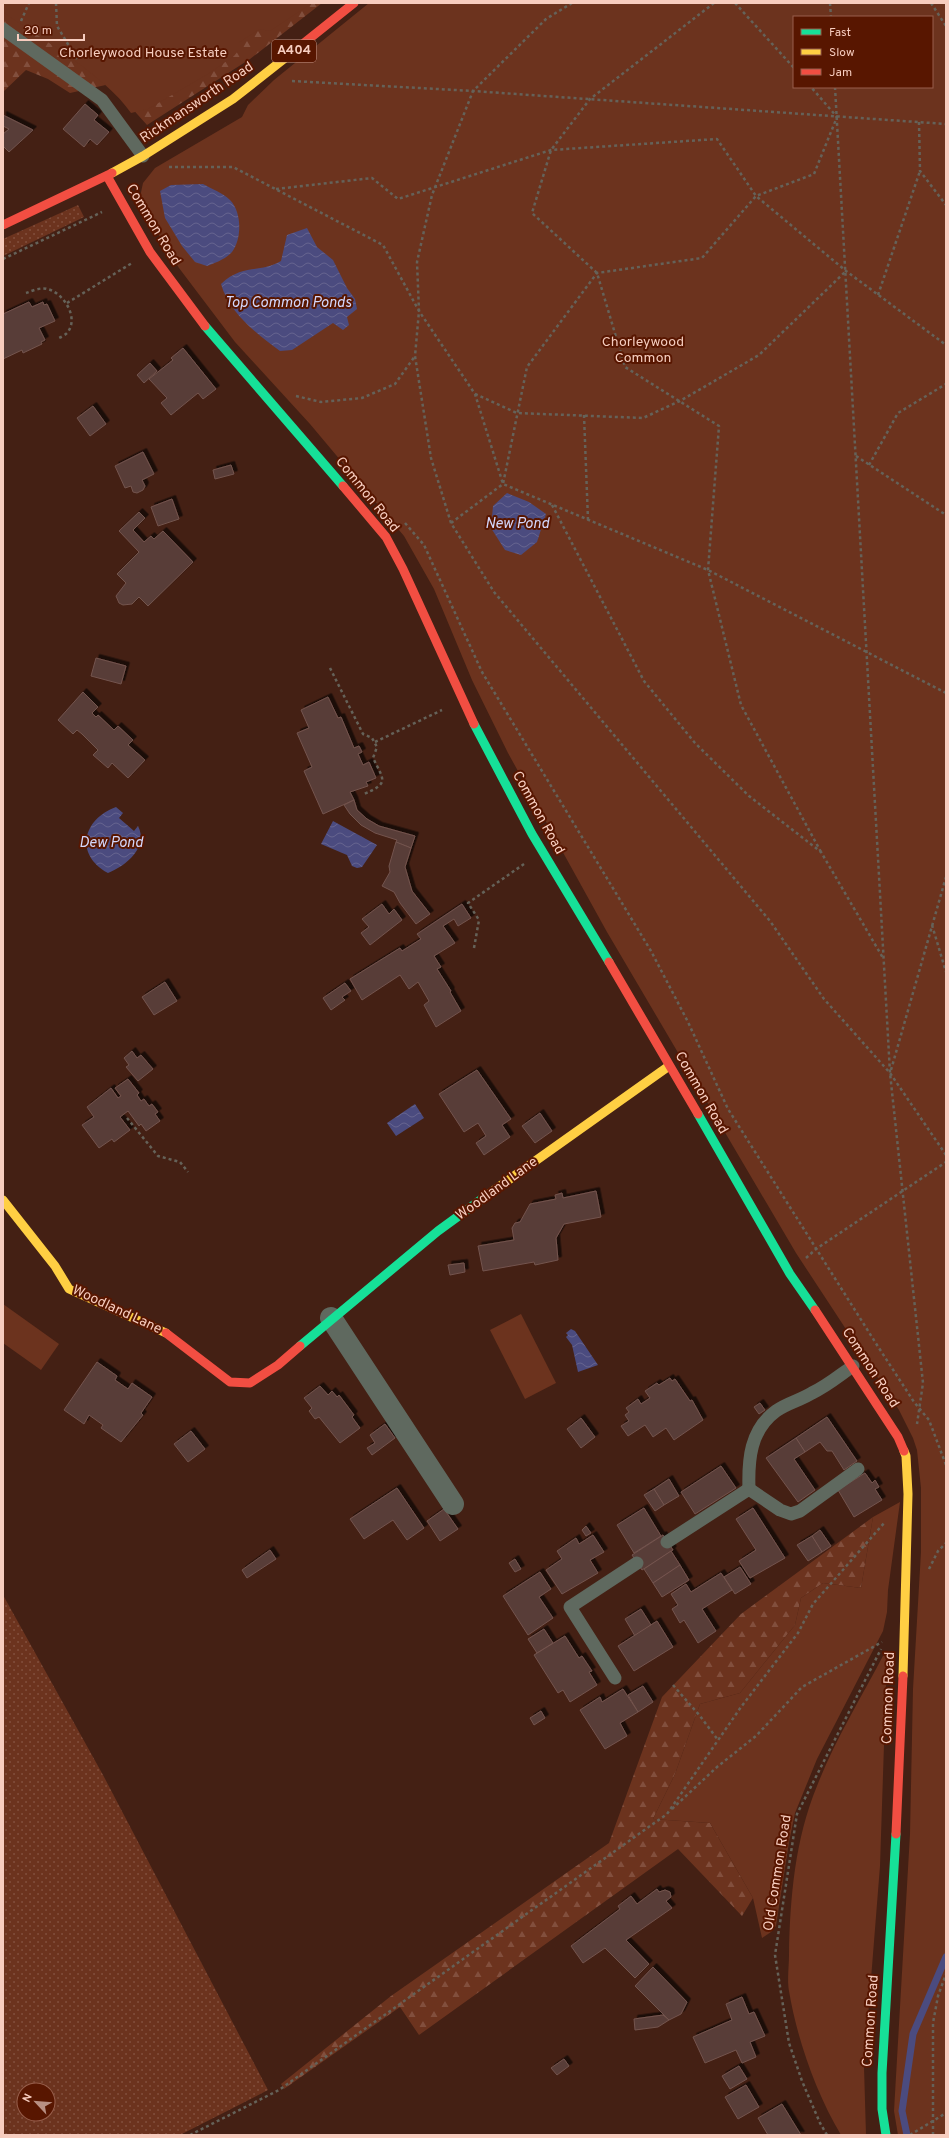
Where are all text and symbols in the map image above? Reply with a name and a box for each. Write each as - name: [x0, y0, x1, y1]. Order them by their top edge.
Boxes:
- scale bar: [18, 16, 84, 42]
- legend: [793, 16, 933, 88]
- text: 20 m: [24, 23, 52, 39]
- text: Fast: [829, 25, 851, 41]
- road number: A404: [272, 40, 316, 62]
- park label: Chorleywood House Estate: [59, 45, 227, 62]
- text: Slow: [829, 45, 855, 61]
- street label: Rickmansworth Road: [137, 59, 257, 147]
- text: Jam: [829, 65, 852, 81]
- street label: Common Road: [122, 181, 184, 269]
- water label: Top Common Ponds: [224, 294, 352, 313]
- park label: Chorleywood Common: [602, 334, 684, 367]
- street label: Common Road: [331, 454, 403, 536]
- water label: New Pond: [485, 515, 550, 534]
- street label: Common Road: [508, 769, 568, 857]
- water label: Dew Pond: [79, 834, 144, 853]
- street label: Common Road: [671, 1049, 731, 1137]
- street label: Woodland Lane: [453, 1154, 541, 1224]
- street label: Woodland Lane: [70, 1282, 164, 1338]
- street label: Common Road: [838, 1325, 902, 1411]
- street label: Common Road: [879, 1652, 899, 1744]
- street label: Old Common Road: [760, 1814, 796, 1932]
- street label: Common Road: [859, 1974, 883, 2068]
- north arrow: [16, 2082, 56, 2122]
- text: N: [20, 2091, 36, 2105]

